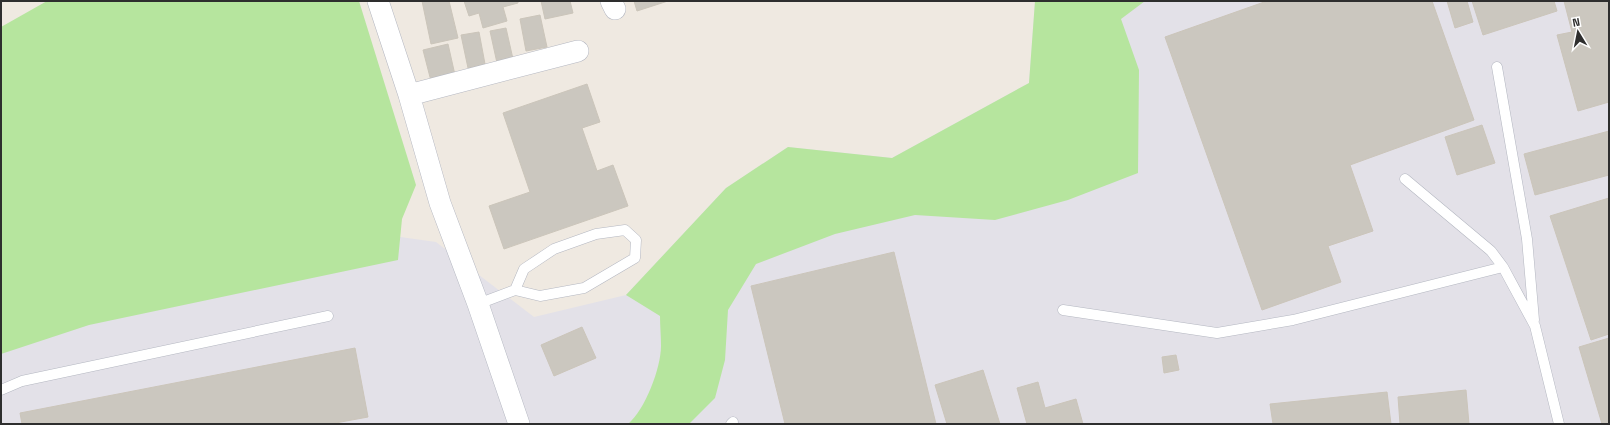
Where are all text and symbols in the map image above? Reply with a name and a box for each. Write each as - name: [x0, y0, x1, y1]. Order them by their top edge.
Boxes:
- north arrow: [1558, 12, 1598, 52]
- text: N: [1571, 15, 1581, 30]

